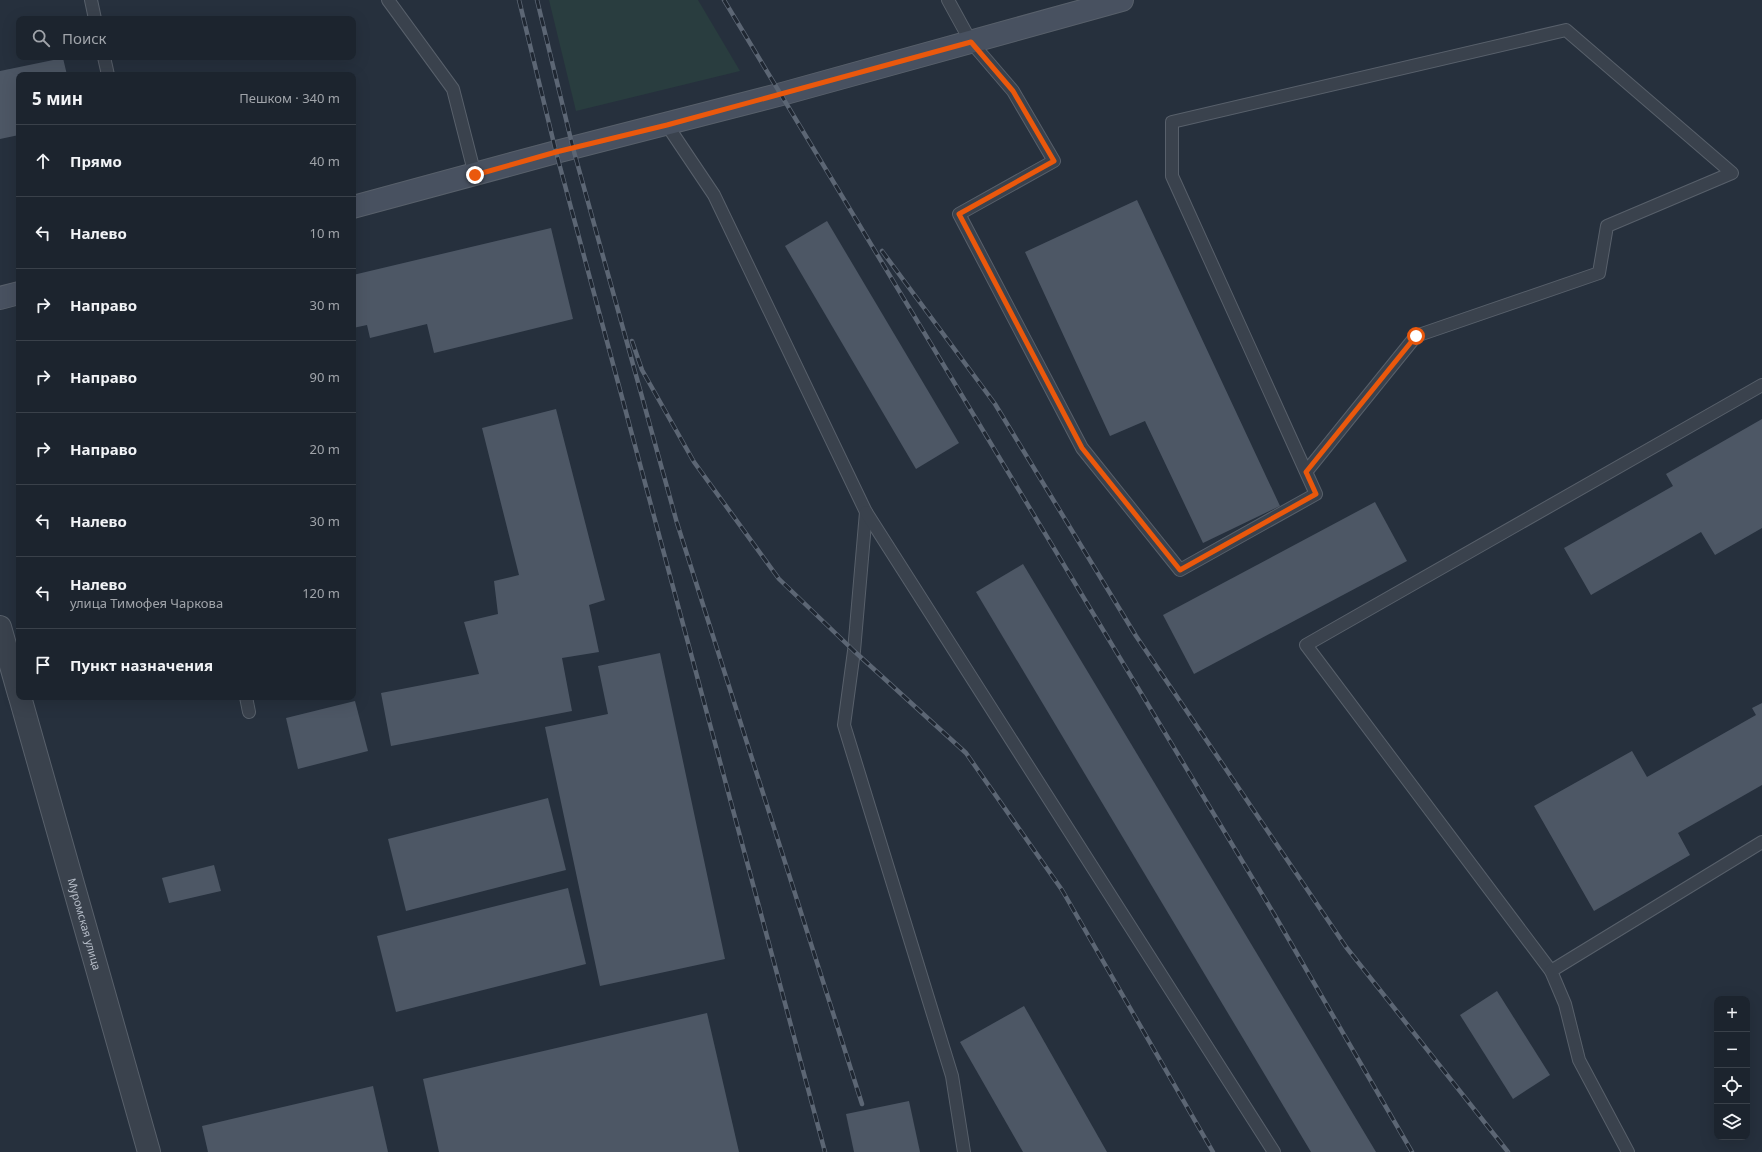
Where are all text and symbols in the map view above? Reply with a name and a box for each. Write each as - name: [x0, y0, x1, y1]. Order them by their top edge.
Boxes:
- search box: [16, 16, 356, 60]
- icon: search: [30, 27, 52, 49]
- text: Поиск: [62, 28, 107, 48]
- text: 5 мин: [32, 87, 83, 110]
- text: Пешком · 340 m: [239, 89, 340, 107]
- icon: ahead: [32, 150, 54, 172]
- text: Прямо: [70, 151, 122, 171]
- text: 40 m: [310, 152, 340, 170]
- route end: [466, 166, 484, 184]
- icon: left: [32, 222, 54, 244]
- text: Налево: [70, 223, 127, 243]
- text: 10 m: [310, 224, 340, 242]
- icon: right: [32, 294, 54, 316]
- text: Направо: [70, 295, 137, 315]
- text: 30 m: [310, 296, 340, 314]
- route start: [1407, 327, 1425, 345]
- icon: right: [32, 366, 54, 388]
- text: Направо: [70, 367, 137, 387]
- text: 90 m: [310, 368, 340, 386]
- icon: right: [32, 438, 54, 460]
- text: Направо: [70, 439, 137, 459]
- text: 20 m: [310, 440, 340, 458]
- icon: left: [32, 510, 54, 532]
- text: Налево: [70, 511, 127, 531]
- text: 30 m: [310, 512, 340, 530]
- text: Налево: [70, 574, 127, 594]
- icon: left: [32, 582, 54, 604]
- text: 120 m: [302, 584, 340, 602]
- text: улица Тимофея Чаркова: [70, 594, 223, 612]
- icon: arrive: [32, 654, 54, 676]
- text: Пункт назначения: [70, 655, 213, 675]
- street label: Муромская улица: [65, 876, 105, 972]
- map controls: [1714, 996, 1750, 1140]
- button: +: [1714, 996, 1750, 1032]
- button: −: [1714, 1032, 1750, 1068]
- button: locate: [1714, 1068, 1750, 1104]
- button: layers: [1714, 1104, 1750, 1140]

